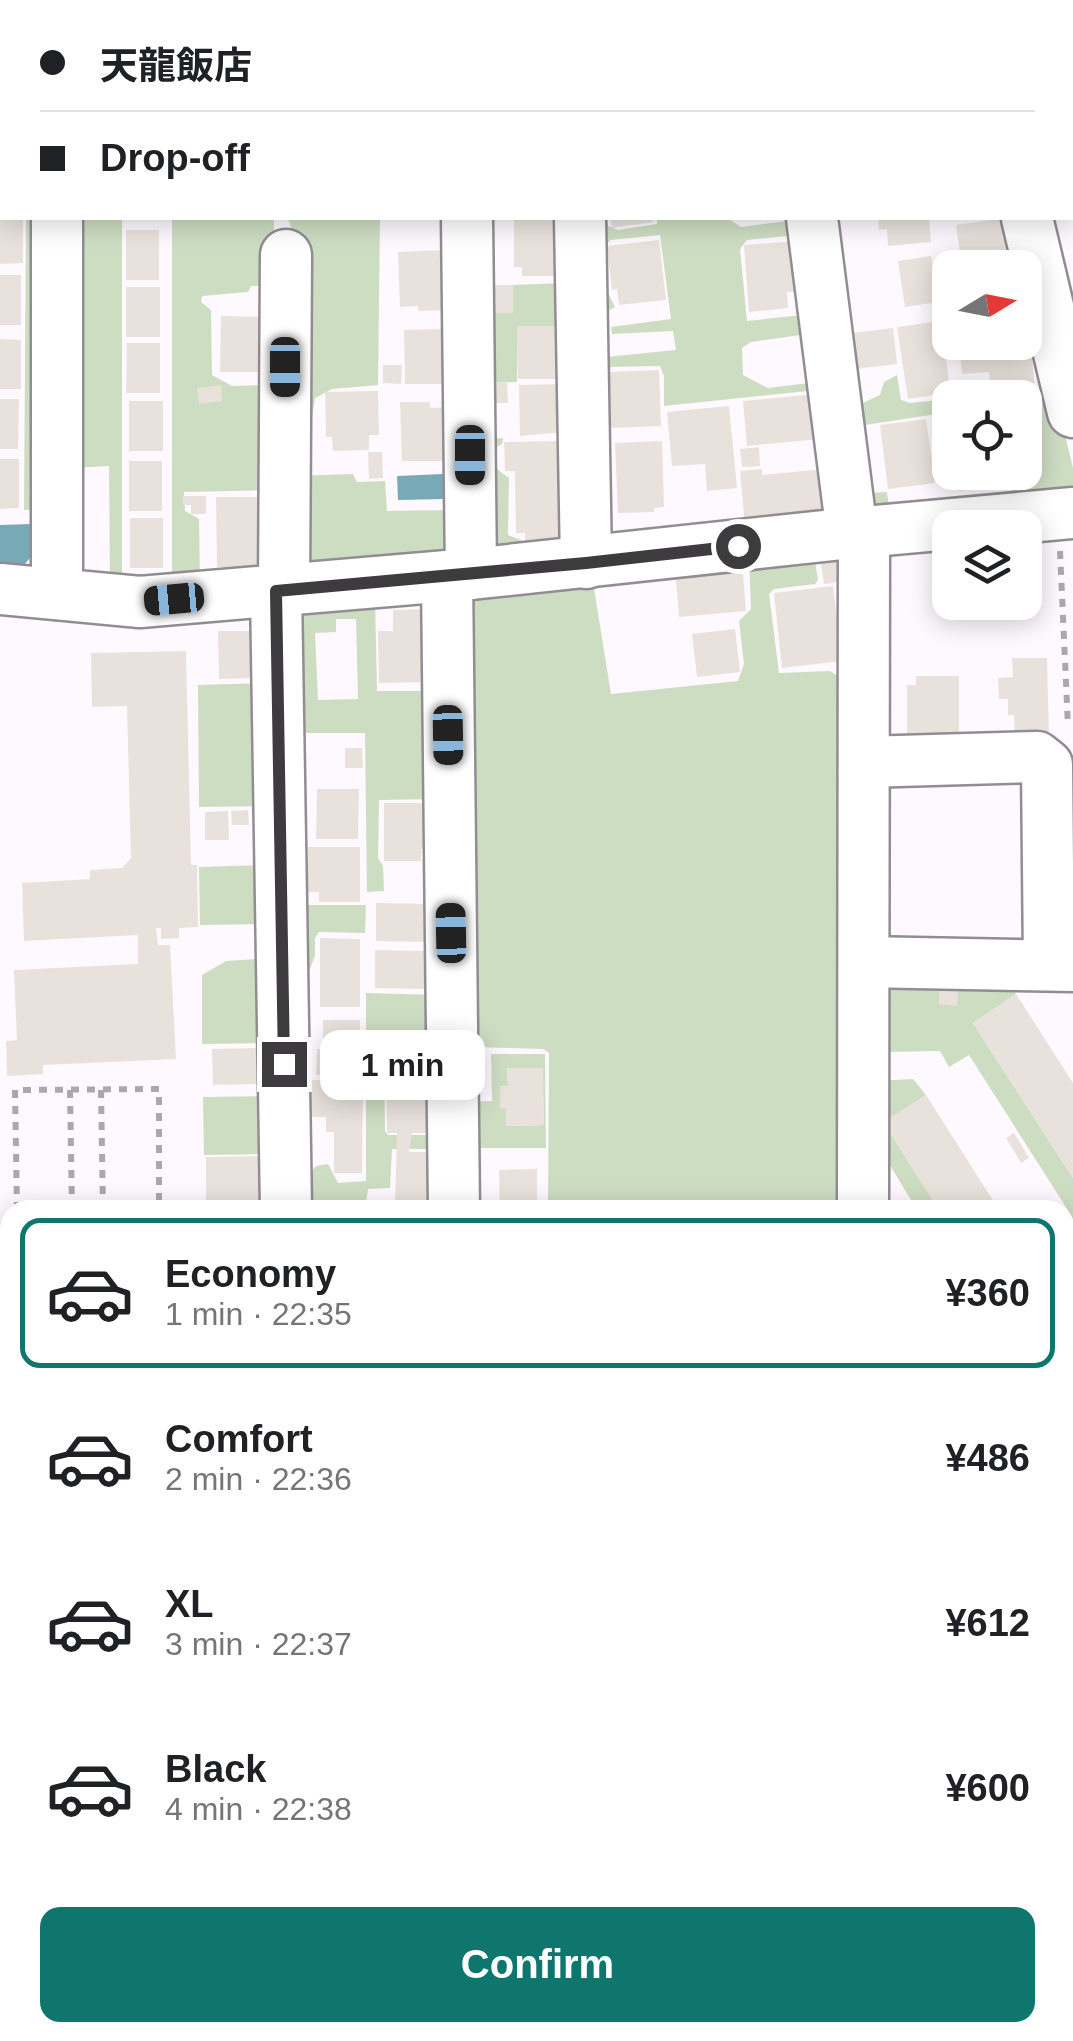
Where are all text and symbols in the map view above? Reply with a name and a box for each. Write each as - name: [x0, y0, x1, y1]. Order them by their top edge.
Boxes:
- text: 天龍飯店: [100, 45, 252, 87]
- text: Drop-off: [100, 137, 250, 179]
- north arrow: [932, 250, 1042, 360]
- map controls: [932, 250, 1042, 620]
- car: [270, 337, 300, 397]
- button: locate: [932, 380, 1042, 490]
- car: [455, 425, 485, 485]
- button: layers: [932, 510, 1042, 620]
- route start: [716, 524, 761, 569]
- car: [143, 581, 205, 617]
- car: [432, 705, 464, 765]
- car: [435, 903, 467, 963]
- callout: 1 min: [319, 1029, 484, 1099]
- route end: [262, 1042, 307, 1087]
- text: 1 min: [361, 1047, 444, 1083]
- icon: car: [45, 1248, 135, 1338]
- text: Economy: [165, 1253, 336, 1295]
- text: ¥360: [945, 1272, 1030, 1314]
- text: 1 min · 22:35: [165, 1296, 352, 1332]
- icon: car: [45, 1413, 135, 1503]
- text: Comfort: [165, 1418, 313, 1460]
- text: ¥486: [945, 1437, 1030, 1479]
- text: 2 min · 22:36: [165, 1461, 352, 1497]
- icon: car: [45, 1578, 135, 1668]
- text: XL: [165, 1583, 214, 1625]
- text: ¥612: [945, 1602, 1030, 1644]
- text: 3 min · 22:37: [165, 1626, 352, 1662]
- icon: car: [45, 1743, 135, 1833]
- text: Black: [165, 1748, 266, 1790]
- text: ¥600: [945, 1767, 1030, 1809]
- text: 4 min · 22:38: [165, 1791, 352, 1827]
- button: Confirm: [40, 1907, 1035, 2022]

